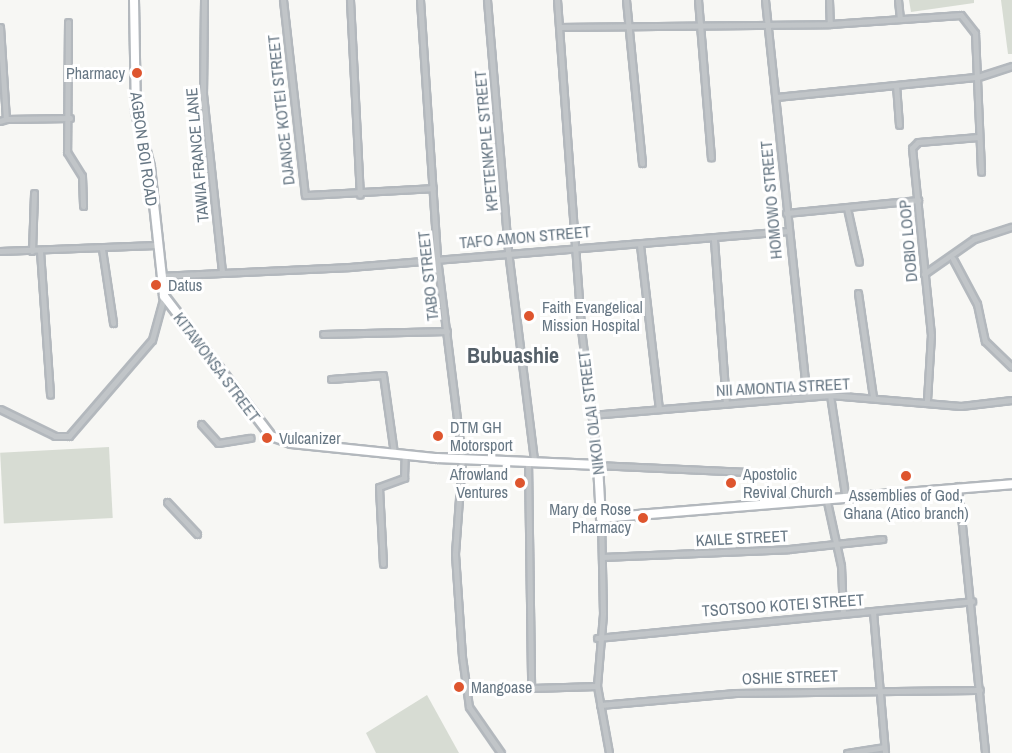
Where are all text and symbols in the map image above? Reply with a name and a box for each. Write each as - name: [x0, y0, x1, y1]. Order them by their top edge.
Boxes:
- street label: DJANCE KOTEI STREET: [264, 34, 298, 186]
- place label: Pharmacy: [66, 63, 125, 83]
- marker: Pharmacy: [130, 66, 144, 80]
- street label: KPETENKPLE STREET: [470, 70, 502, 212]
- street label: TAWIA FRANCE LANE: [182, 87, 212, 223]
- street label: AGBON BOI ROAD: [126, 91, 162, 207]
- street label: HOMOWO STREET: [756, 140, 786, 260]
- street label: DOBIO LOOP: [895, 199, 921, 283]
- street label: TAFO AMON STREET: [458, 222, 592, 252]
- street label: TABO STREET: [414, 230, 442, 322]
- place label: Datus: [168, 275, 202, 295]
- marker: Datus: [149, 278, 163, 292]
- place label: Faith Evangelical Mission Hospital: [542, 297, 643, 335]
- marker: Faith Evangelical Mission Hospital: [520, 307, 538, 325]
- street label: KITAWONSA STREET: [169, 308, 265, 426]
- district label: Bubuashie: [467, 343, 559, 369]
- street label: NIKOI OLAI STREET: [574, 350, 608, 476]
- street label: NII AMONTIA STREET: [715, 374, 851, 400]
- place label: DTM GH Motorsport: [450, 417, 513, 455]
- place label: Vulcanizer: [279, 428, 341, 448]
- marker: DTM GH Motorsport: [431, 429, 445, 443]
- marker: Vulcanizer: [260, 431, 274, 445]
- place label: Afrowland Ventures: [450, 464, 508, 502]
- place label: Apostolic Revival Church: [743, 464, 833, 502]
- marker: Assemblies of God, Ghana (Atico branch): [899, 469, 913, 483]
- marker: Afrowland Ventures: [513, 476, 527, 490]
- marker: Apostolic Revival Church: [724, 476, 738, 490]
- place label: Assemblies of God, Ghana (Atico branch): [843, 485, 969, 523]
- place label: Mary de Rose Pharmacy: [549, 499, 631, 537]
- marker: Mary de Rose Pharmacy: [636, 511, 650, 525]
- street label: KAILE STREET: [695, 526, 789, 550]
- street label: TSOTSOO KOTEI STREET: [701, 590, 865, 620]
- street label: OSHIE STREET: [742, 666, 838, 688]
- place label: Mangoase: [471, 677, 532, 697]
- marker: Mangoase: [452, 680, 466, 694]

